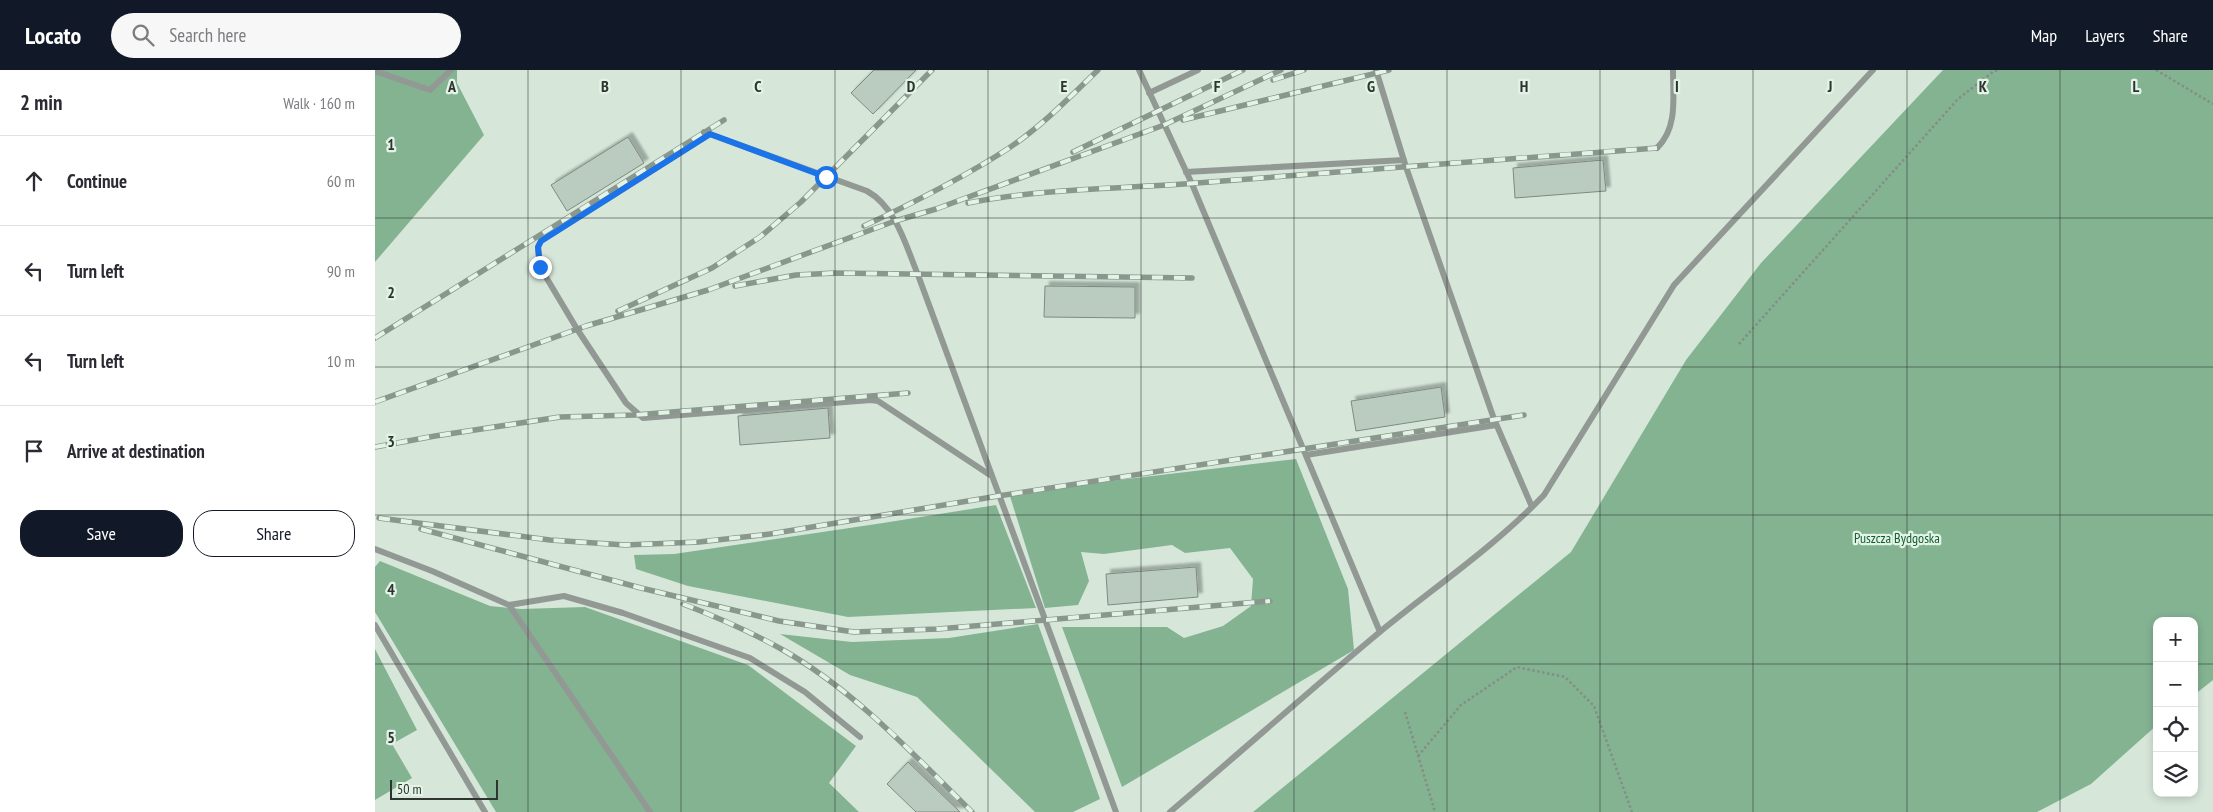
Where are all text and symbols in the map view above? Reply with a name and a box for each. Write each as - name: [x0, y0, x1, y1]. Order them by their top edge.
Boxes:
- search box: [111, 13, 461, 58]
- text: Locato: [25, 20, 81, 51]
- icon: search: [129, 21, 157, 49]
- text: Search here: [169, 23, 246, 47]
- text: Map: [2031, 24, 2057, 47]
- text: Layers: [2085, 24, 2125, 47]
- text: Share: [2153, 24, 2188, 47]
- text: A: [447, 76, 457, 96]
- text: B: [601, 76, 609, 96]
- text: C: [754, 76, 762, 96]
- text: D: [907, 76, 916, 96]
- text: E: [1061, 76, 1068, 96]
- text: F: [1214, 76, 1221, 96]
- text: G: [1367, 76, 1375, 96]
- text: H: [1520, 76, 1528, 96]
- text: I: [1675, 76, 1679, 96]
- text: J: [1827, 76, 1832, 96]
- text: K: [1979, 76, 1988, 96]
- text: L: [2133, 76, 2140, 96]
- text: 2 min: [20, 89, 62, 116]
- text: Walk · 160 m: [283, 93, 355, 113]
- text: 1: [387, 134, 395, 154]
- route start: [815, 166, 838, 189]
- icon: ahead: [20, 167, 48, 195]
- text: Continue: [67, 169, 127, 193]
- text: 60 m: [327, 171, 355, 191]
- route end: [529, 256, 552, 279]
- icon: left: [20, 257, 48, 285]
- text: Turn left: [67, 259, 124, 283]
- text: 90 m: [327, 261, 355, 281]
- text: 2: [387, 282, 395, 302]
- icon: left: [20, 347, 48, 375]
- text: Turn left: [67, 349, 124, 373]
- text: 10 m: [327, 351, 355, 371]
- text: 3: [387, 431, 395, 451]
- icon: arrive: [20, 437, 48, 465]
- text: Arrive at destination: [67, 439, 205, 463]
- button: Save: [20, 510, 183, 557]
- button: Share: [193, 510, 355, 557]
- park label: Puszcza Bydgoska: [1854, 529, 1940, 547]
- text: 4: [387, 579, 395, 599]
- map controls: [2153, 617, 2198, 797]
- button: +: [2153, 617, 2198, 662]
- button: −: [2153, 662, 2198, 707]
- button: locate: [2153, 707, 2198, 752]
- text: 5: [387, 727, 395, 747]
- button: layers: [2153, 752, 2198, 797]
- scale bar: [390, 777, 497, 800]
- text: 50 m: [397, 780, 422, 798]

